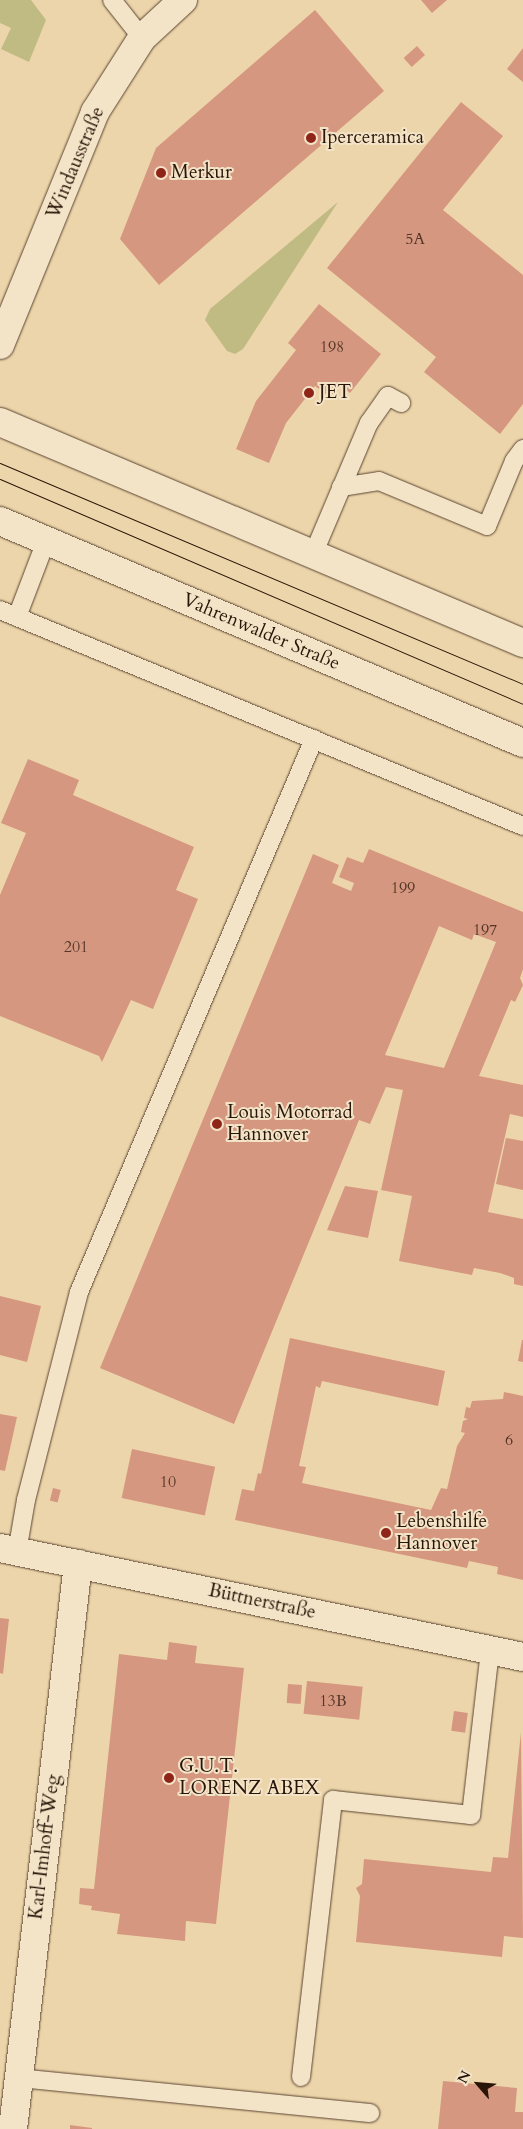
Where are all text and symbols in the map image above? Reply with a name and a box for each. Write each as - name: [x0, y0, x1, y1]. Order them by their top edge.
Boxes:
- street label: Windausstraße: [42, 103, 110, 223]
- place label: Iperceramica: [321, 127, 424, 149]
- marker: Iperceramica: [305, 132, 317, 144]
- place label: Merkur: [171, 162, 232, 184]
- marker: Merkur: [155, 167, 167, 179]
- house number: 5A: [405, 229, 425, 249]
- house number: 198: [320, 337, 344, 357]
- place label: JET: [319, 382, 351, 404]
- marker: JET: [303, 387, 315, 399]
- street label: Vahrenwalder Straße: [179, 589, 343, 675]
- house number: 199: [391, 878, 415, 898]
- house number: 197: [473, 920, 497, 940]
- house number: 201: [64, 937, 88, 957]
- place label: Louis Motorrad Hannover: [227, 1102, 353, 1146]
- marker: Louis Motorrad Hannover: [211, 1118, 223, 1130]
- house number: 6: [505, 1430, 513, 1450]
- house number: 10: [160, 1472, 176, 1492]
- place label: Lebenshilfe Hannover: [396, 1511, 487, 1555]
- marker: Lebenshilfe Hannover: [380, 1527, 392, 1539]
- street label: Büttnerstraße: [206, 1580, 318, 1624]
- house number: 13B: [319, 1691, 347, 1711]
- place label: G.U.T. LORENZ ABEX: [179, 1756, 320, 1800]
- marker: G.U.T. LORENZ ABEX: [163, 1772, 175, 1784]
- street label: Karl-Imhoff-Weg: [25, 1773, 65, 1921]
- north arrow: [453, 2059, 503, 2109]
- text: N: [453, 2067, 475, 2087]

